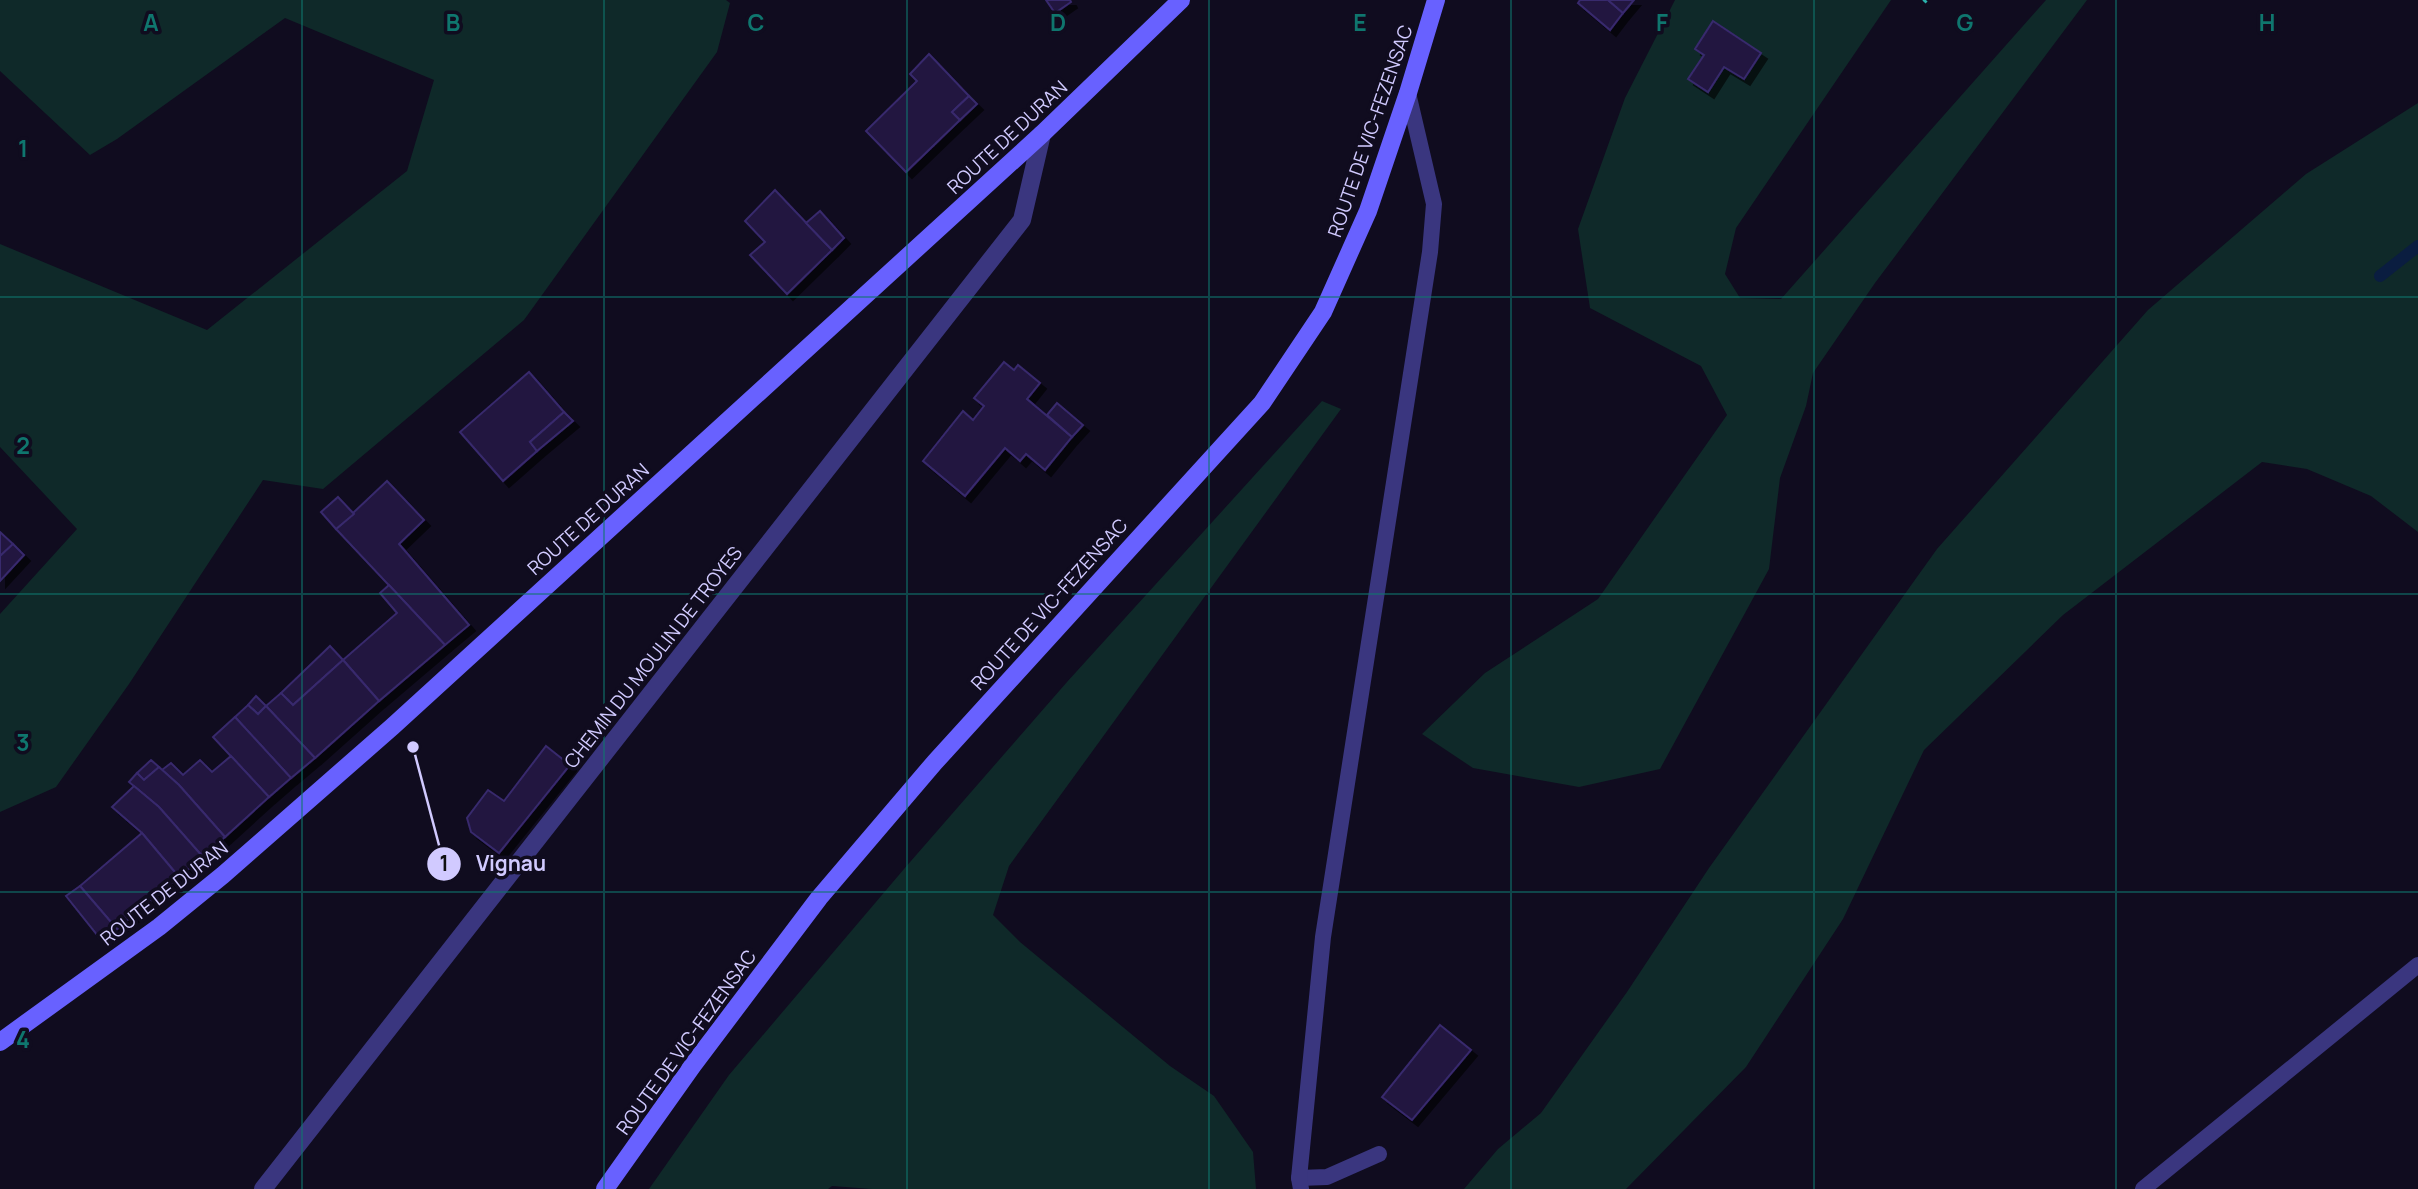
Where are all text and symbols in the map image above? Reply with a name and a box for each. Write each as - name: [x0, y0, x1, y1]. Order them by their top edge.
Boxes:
- text: A: [143, 6, 159, 38]
- text: B: [446, 6, 460, 38]
- text: C: [748, 6, 765, 38]
- text: D: [1050, 6, 1066, 38]
- text: F: [1656, 6, 1668, 38]
- text: G: [1957, 6, 1974, 38]
- text: H: [2259, 6, 2275, 38]
- street label: ROUTE DE VIC-FEZENSAC: [1323, 22, 1417, 240]
- street label: ROUTE DE DURAN: [941, 74, 1073, 200]
- text: 1: [18, 132, 28, 164]
- text: 2: [16, 429, 30, 461]
- street label: ROUTE DE DURAN: [522, 457, 654, 581]
- street label: ROUTE DE VIC-FEZENSAC: [965, 513, 1133, 695]
- street label: CHEMIN DU MOULIN DE TROYES: [558, 540, 748, 773]
- text: 3: [16, 726, 30, 758]
- street label: ROUTE DE DURAN: [95, 835, 233, 951]
- callout: Vignau: [427, 843, 560, 885]
- text: 1: [439, 849, 449, 877]
- text: Vignau: [476, 849, 546, 877]
- street label: ROUTE DE VIC-FEZENSAC: [610, 944, 762, 1140]
- text: 4: [16, 1023, 30, 1055]

